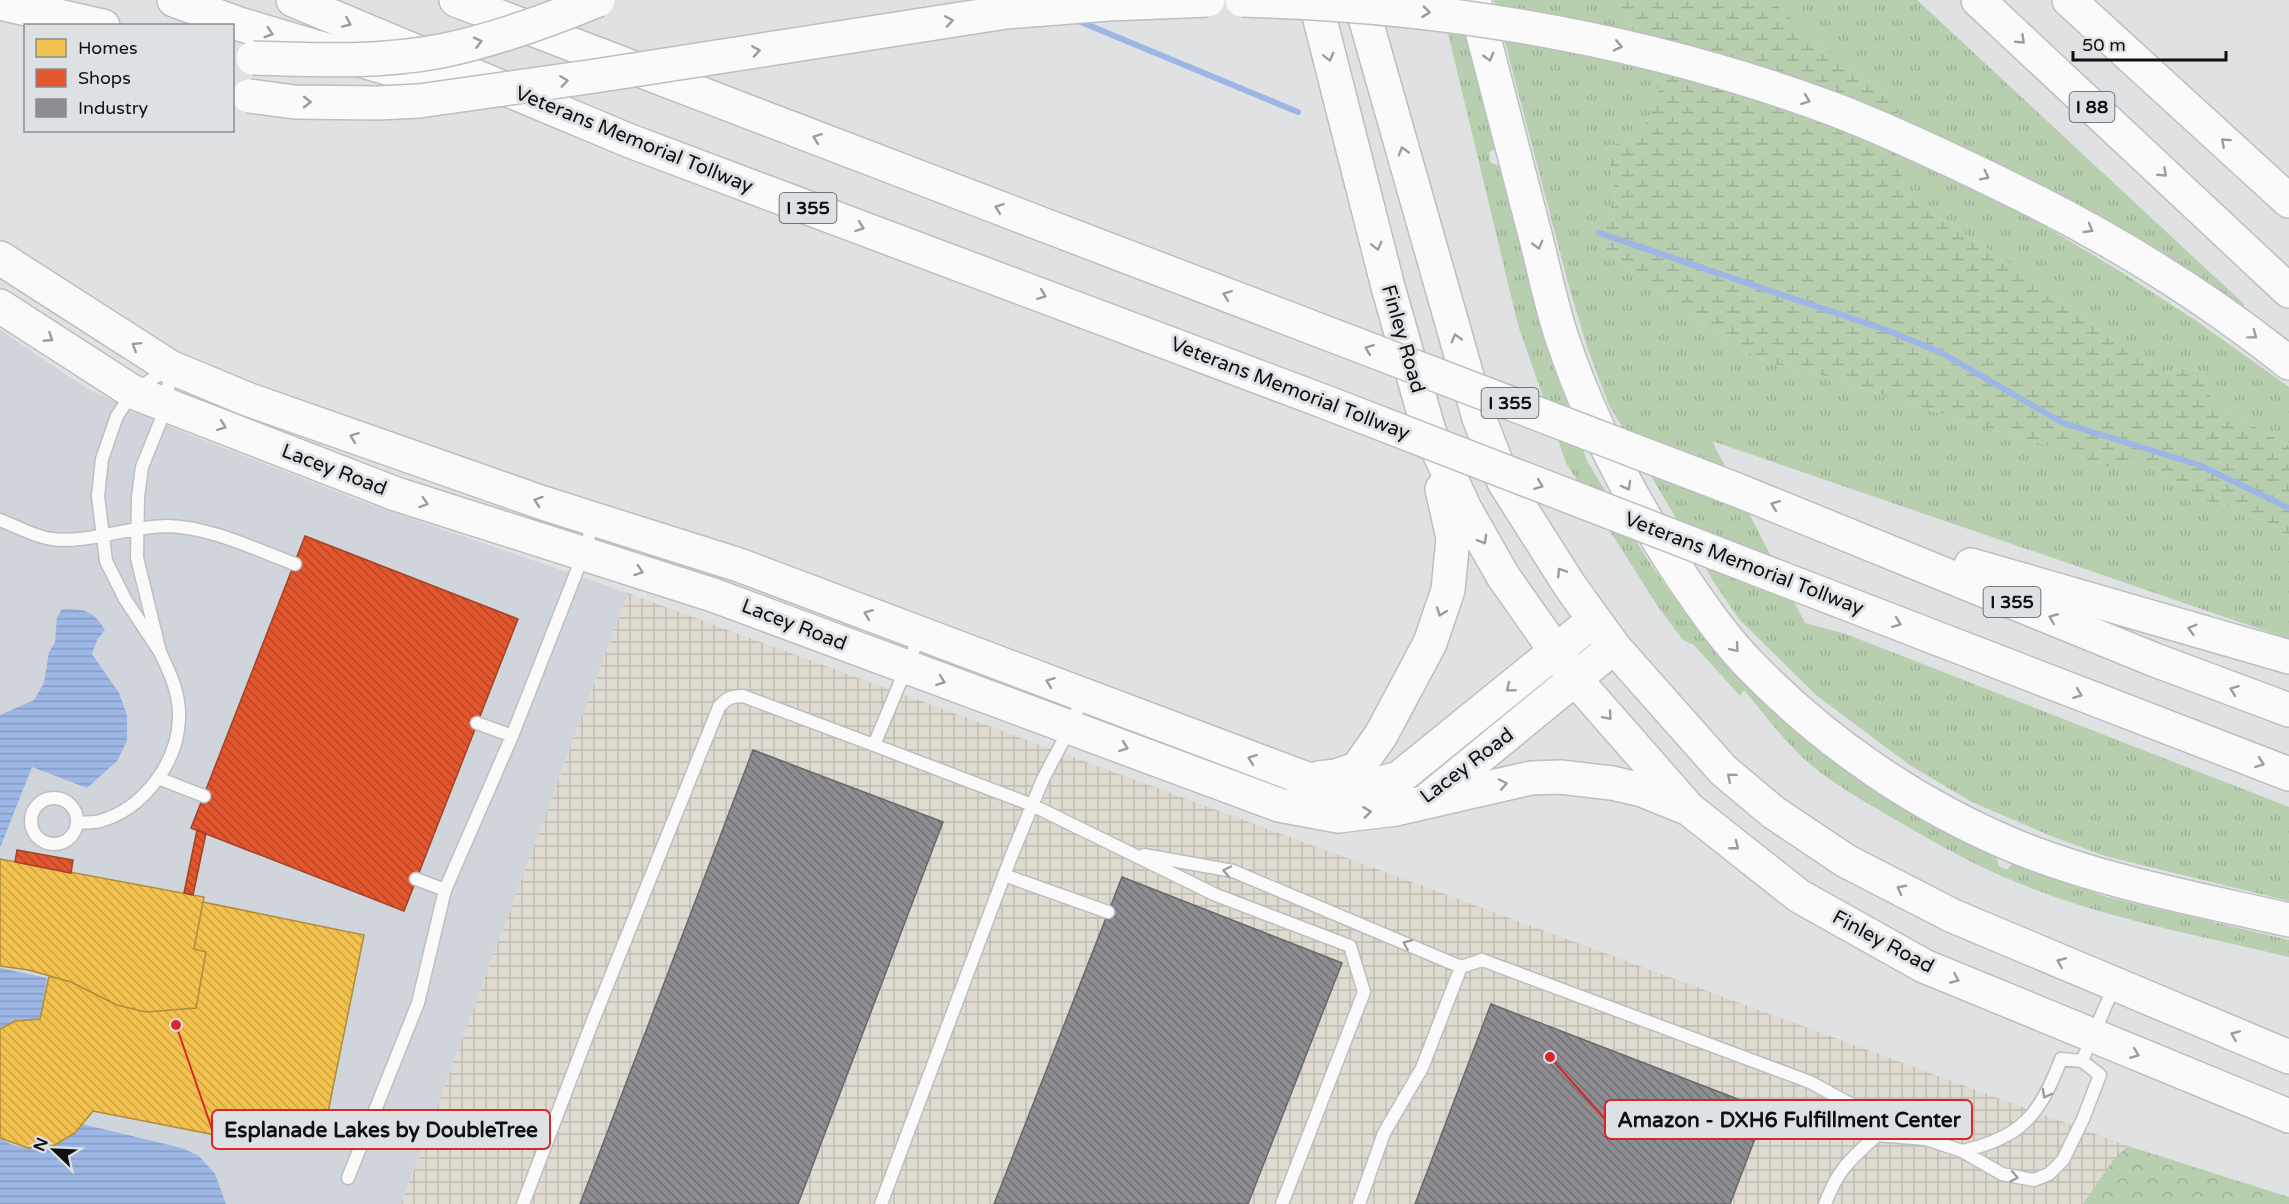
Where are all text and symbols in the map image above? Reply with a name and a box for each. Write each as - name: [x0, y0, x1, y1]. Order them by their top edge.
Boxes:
- one-way arrow: [1422, 5, 1431, 18]
- one-way arrow: [944, 15, 954, 28]
- one-way arrow: [341, 16, 352, 28]
- legend: [24, 24, 234, 132]
- scale bar: [2073, 24, 2226, 62]
- one-way arrow: [263, 26, 274, 38]
- one-way arrow: [2014, 33, 2024, 44]
- text: 50 m: [2082, 34, 2126, 56]
- one-way arrow: [473, 36, 483, 49]
- text: Homes: [78, 37, 138, 59]
- one-way arrow: [1613, 38, 1623, 51]
- one-way arrow: [752, 46, 761, 58]
- one-way arrow: [1481, 51, 1494, 61]
- one-way arrow: [1322, 52, 1335, 62]
- text: Shops: [78, 67, 131, 89]
- one-way arrow: [559, 75, 568, 87]
- street label: Veterans Memorial Tollway: [512, 81, 757, 199]
- one-way arrow: [1800, 92, 1810, 105]
- road number: I 88: [2070, 92, 2114, 122]
- one-way arrow: [303, 96, 312, 109]
- text: Industry: [78, 97, 149, 119]
- one-way arrow: [812, 132, 823, 145]
- one-way arrow: [2221, 138, 2232, 149]
- one-way arrow: [1398, 146, 1410, 157]
- one-way arrow: [2156, 166, 2167, 177]
- one-way arrow: [1979, 168, 1990, 180]
- road number: I 355: [780, 193, 836, 223]
- one-way arrow: [994, 202, 1005, 215]
- one-way arrow: [853, 220, 864, 232]
- one-way arrow: [2083, 222, 2093, 233]
- one-way arrow: [1530, 240, 1543, 250]
- one-way arrow: [1370, 241, 1383, 251]
- street label: Finley Road: [1376, 282, 1430, 396]
- one-way arrow: [1036, 288, 1047, 301]
- one-way arrow: [1223, 289, 1233, 302]
- one-way arrow: [2246, 328, 2257, 339]
- one-way arrow: [42, 331, 53, 342]
- street label: Veterans Memorial Tollway: [1167, 332, 1413, 446]
- one-way arrow: [1451, 333, 1464, 343]
- one-way arrow: [132, 341, 142, 353]
- one-way arrow: [1364, 344, 1375, 356]
- road number: I 355: [1482, 388, 1538, 418]
- one-way arrow: [216, 419, 227, 431]
- one-way arrow: [349, 432, 359, 445]
- street label: Lacey Road: [278, 439, 390, 501]
- one-way arrow: [1534, 477, 1544, 490]
- one-way arrow: [1620, 480, 1631, 491]
- one-way arrow: [418, 495, 429, 508]
- one-way arrow: [533, 496, 544, 509]
- one-way arrow: [1770, 500, 1781, 512]
- street label: Veterans Memorial Tollway: [1621, 507, 1867, 621]
- one-way arrow: [1476, 534, 1487, 544]
- one-way arrow: [633, 564, 644, 576]
- one-way arrow: [1556, 568, 1568, 578]
- road number: I 355: [1984, 587, 2040, 617]
- street label: Lacey Road: [738, 594, 850, 656]
- one-way arrow: [1435, 606, 1448, 617]
- one-way arrow: [863, 608, 873, 621]
- one-way arrow: [2048, 613, 2059, 625]
- one-way arrow: [1890, 616, 1901, 628]
- one-way arrow: [2188, 624, 2198, 636]
- one-way arrow: [1728, 641, 1739, 652]
- one-way arrow: [935, 673, 946, 686]
- one-way arrow: [1046, 676, 1056, 689]
- one-way arrow: [1506, 680, 1517, 691]
- one-way arrow: [2229, 684, 2240, 697]
- one-way arrow: [2072, 686, 2083, 699]
- one-way arrow: [1601, 709, 1612, 720]
- street label: Lacey Road: [1416, 723, 1518, 809]
- one-way arrow: [1118, 740, 1129, 752]
- one-way arrow: [1247, 754, 1258, 767]
- one-way arrow: [2254, 756, 2265, 769]
- one-way arrow: [1727, 773, 1738, 784]
- one-way arrow: [1497, 778, 1507, 791]
- one-way arrow: [1363, 807, 1372, 819]
- one-way arrow: [1728, 838, 1739, 849]
- one-way arrow: [1222, 865, 1232, 878]
- one-way arrow: [1897, 885, 1908, 897]
- street label: Finley Road: [1828, 905, 1938, 979]
- one-way arrow: [1402, 939, 1413, 951]
- one-way arrow: [2056, 957, 2067, 969]
- one-way arrow: [1948, 972, 1959, 984]
- one-way arrow: [2230, 1030, 2241, 1042]
- one-way arrow: [2128, 1047, 2139, 1059]
- one-way arrow: [2042, 1087, 2054, 1098]
- callout: Amazon - DXH6 Fulfillment Center: [1605, 1100, 1972, 1139]
- text: Amazon - DXH6 Fulfillment Center: [1617, 1108, 1962, 1133]
- callout: Esplanade Lakes by DoubleTree: [212, 1110, 550, 1149]
- text: Esplanade Lakes by DoubleTree: [224, 1118, 538, 1143]
- north arrow: [24, 1120, 84, 1180]
- text: N: [29, 1135, 53, 1154]
- one-way arrow: [2009, 1170, 2019, 1183]

